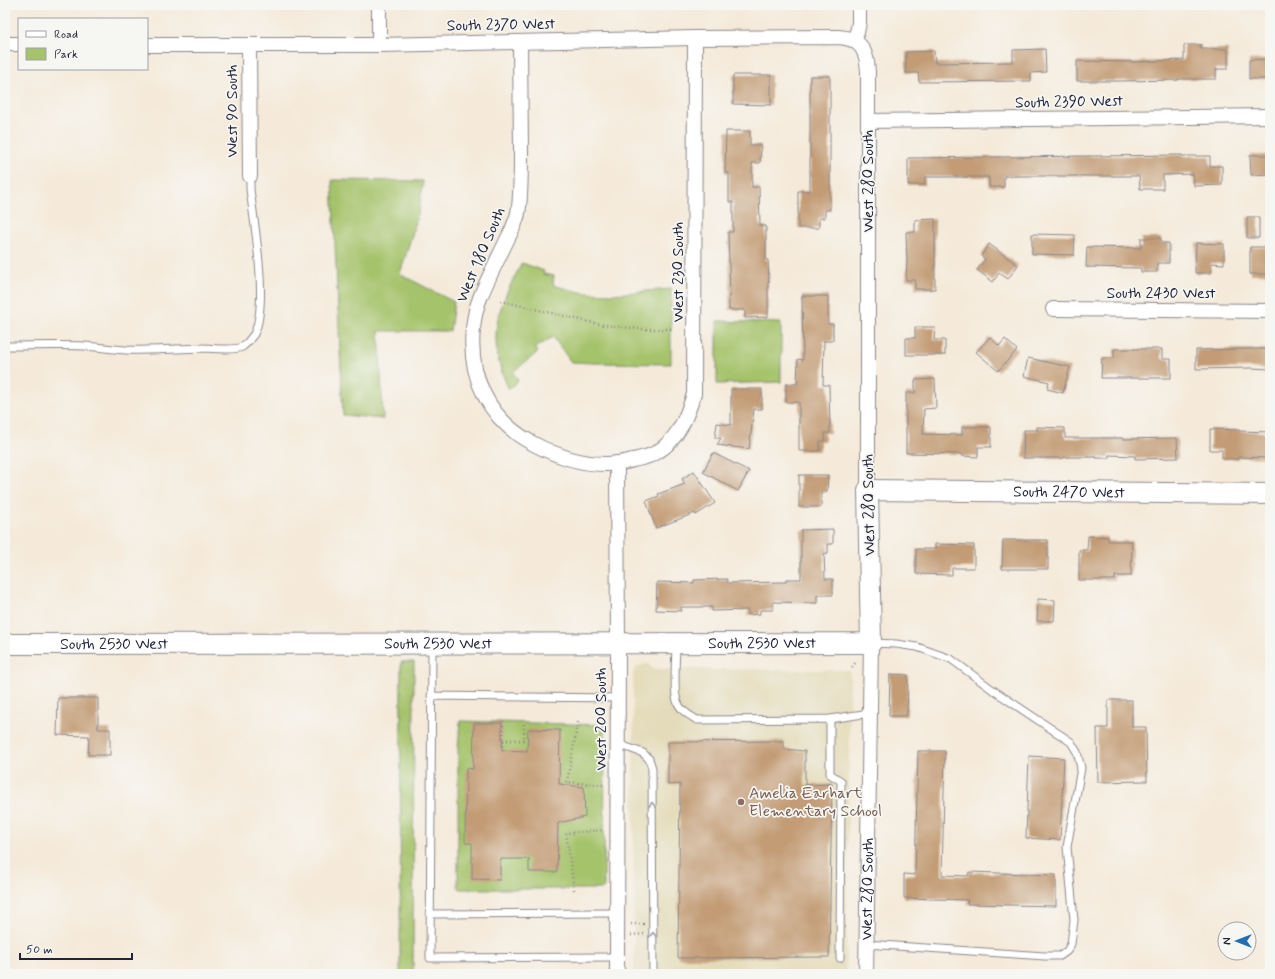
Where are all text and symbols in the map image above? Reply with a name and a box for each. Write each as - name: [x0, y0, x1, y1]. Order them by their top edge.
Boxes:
- street label: South 2370 West: [446, 14, 556, 36]
- legend: [18, 18, 148, 70]
- text: Road: [54, 27, 78, 43]
- text: Park: [54, 47, 78, 63]
- street label: West 90 South: [222, 64, 243, 158]
- street label: South 2390 West: [1015, 91, 1123, 113]
- street label: West 280 South: [858, 130, 879, 232]
- street label: West 180 South: [451, 204, 511, 306]
- street label: West 230 South: [668, 222, 689, 322]
- street label: South 2430 West: [1106, 283, 1216, 304]
- street label: West 280 South: [858, 454, 880, 556]
- street label: South 2470 West: [1013, 481, 1125, 503]
- street label: South 2530 West: [60, 633, 168, 654]
- street label: South 2530 West: [384, 633, 492, 654]
- street label: South 2530 West: [708, 633, 816, 654]
- street label: West 200 South: [591, 668, 612, 770]
- place label: Amelia Earhart Elementary School: [749, 783, 882, 822]
- marker: Amelia Earhart Elementary School: [736, 797, 746, 807]
- one-way arrow: [648, 802, 656, 808]
- street label: West 280 South: [856, 838, 879, 940]
- north arrow: [1217, 921, 1257, 961]
- one-way arrow: [649, 932, 657, 938]
- scale bar: [20, 935, 132, 961]
- text: N: [1221, 937, 1235, 945]
- text: 50 m: [26, 942, 53, 958]

